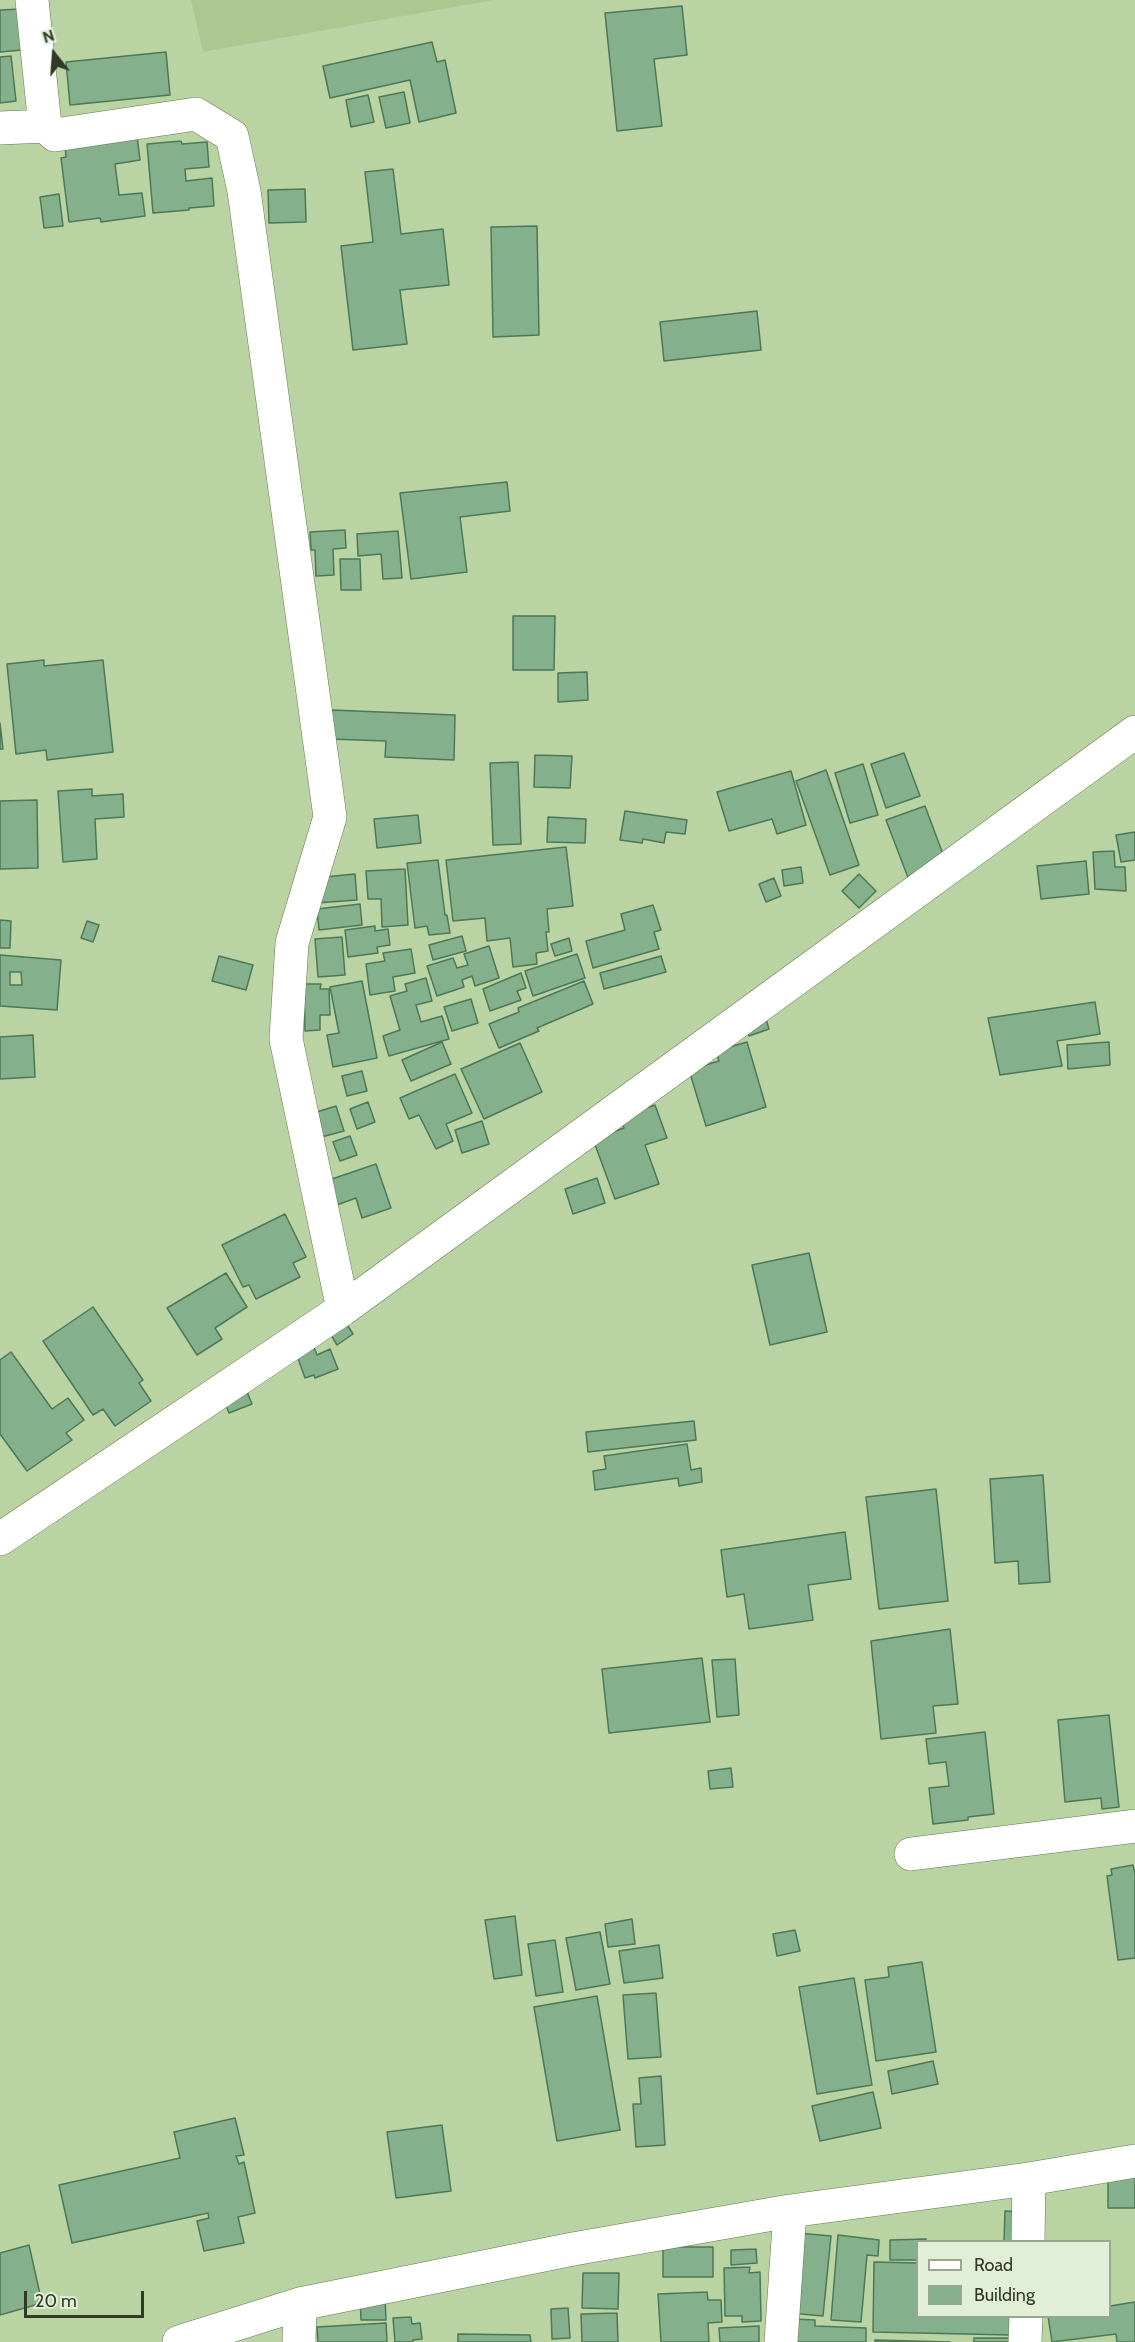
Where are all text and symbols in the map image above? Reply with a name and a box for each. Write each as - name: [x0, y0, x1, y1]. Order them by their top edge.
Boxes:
- north arrow: [24, 24, 84, 84]
- text: N: [40, 26, 57, 47]
- legend: [916, 2240, 1111, 2318]
- text: Road: [974, 2254, 1013, 2276]
- scale bar: [27, 2279, 147, 2317]
- text: Building: [974, 2284, 1035, 2306]
- text: 20 m: [35, 2290, 77, 2312]

